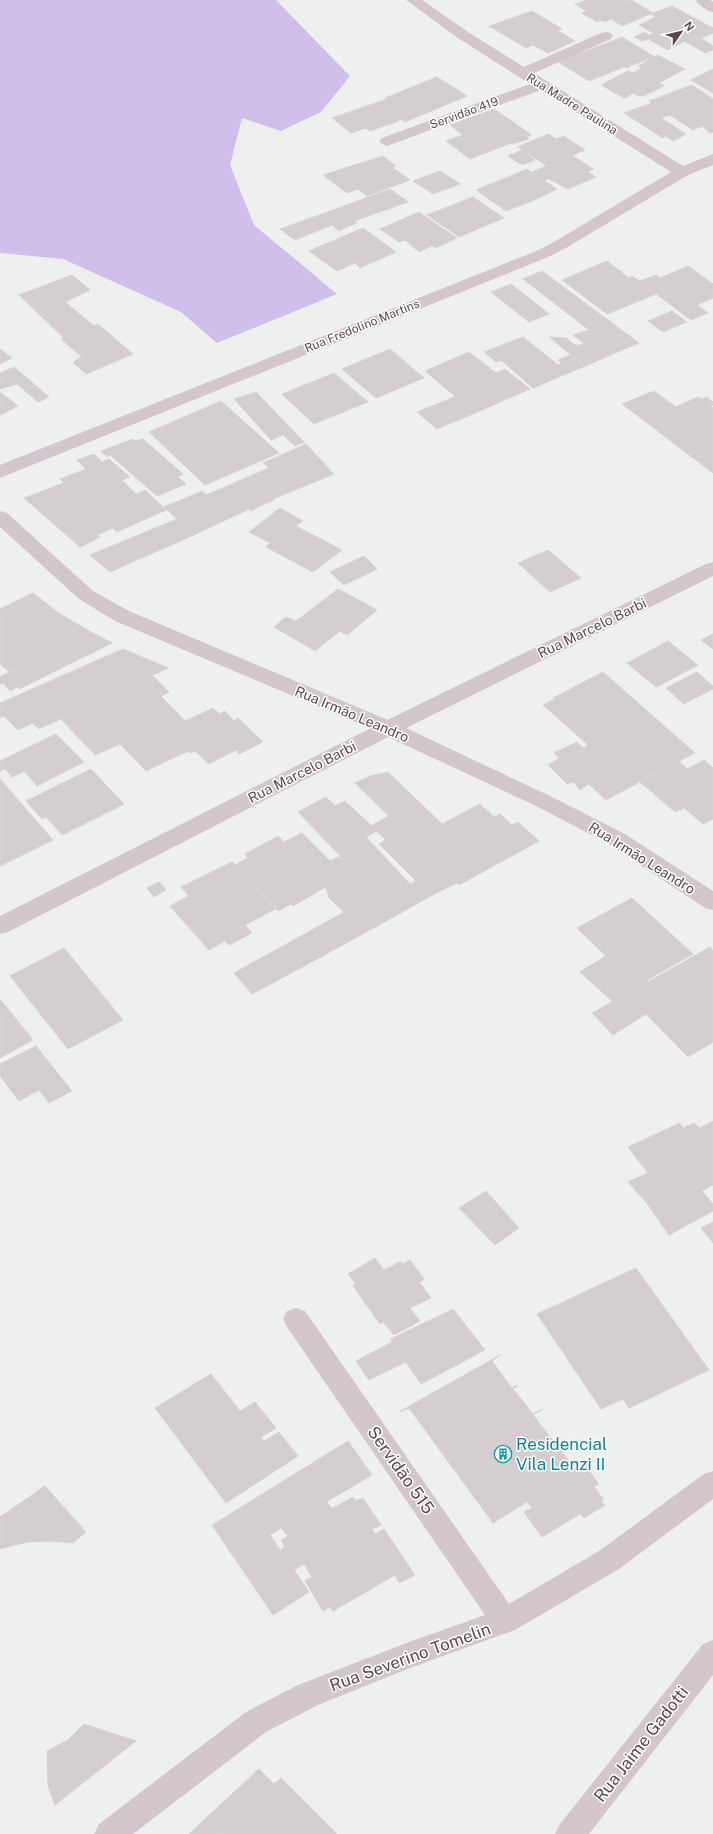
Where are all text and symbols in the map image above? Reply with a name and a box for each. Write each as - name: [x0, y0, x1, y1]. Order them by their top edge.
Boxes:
- north arrow: [661, 12, 701, 52]
- text: N: [682, 19, 697, 33]
- street label: Rua Madre Paulina: [524, 70, 620, 138]
- street label: Servidão 419: [428, 94, 500, 132]
- street label: Rua Fredolino Martins: [303, 297, 421, 355]
- street label: Rua Marcelo Barbi: [535, 595, 649, 661]
- street label: Rua Irmão Leandro: [293, 683, 411, 745]
- street label: Rua Marcelo Barbi: [245, 738, 359, 806]
- street label: Rua Irmão Leandro: [586, 819, 698, 897]
- street label: Servidão 515: [363, 1422, 439, 1518]
- place label: Residencial Vila Lenzi II: [516, 1434, 607, 1474]
- building icon: Residencial Vila Lenzi II: [493, 1444, 513, 1464]
- street label: Rua Severino Tomelin: [327, 1619, 493, 1695]
- street label: Rua Jaime Gadotti: [590, 1682, 692, 1806]

